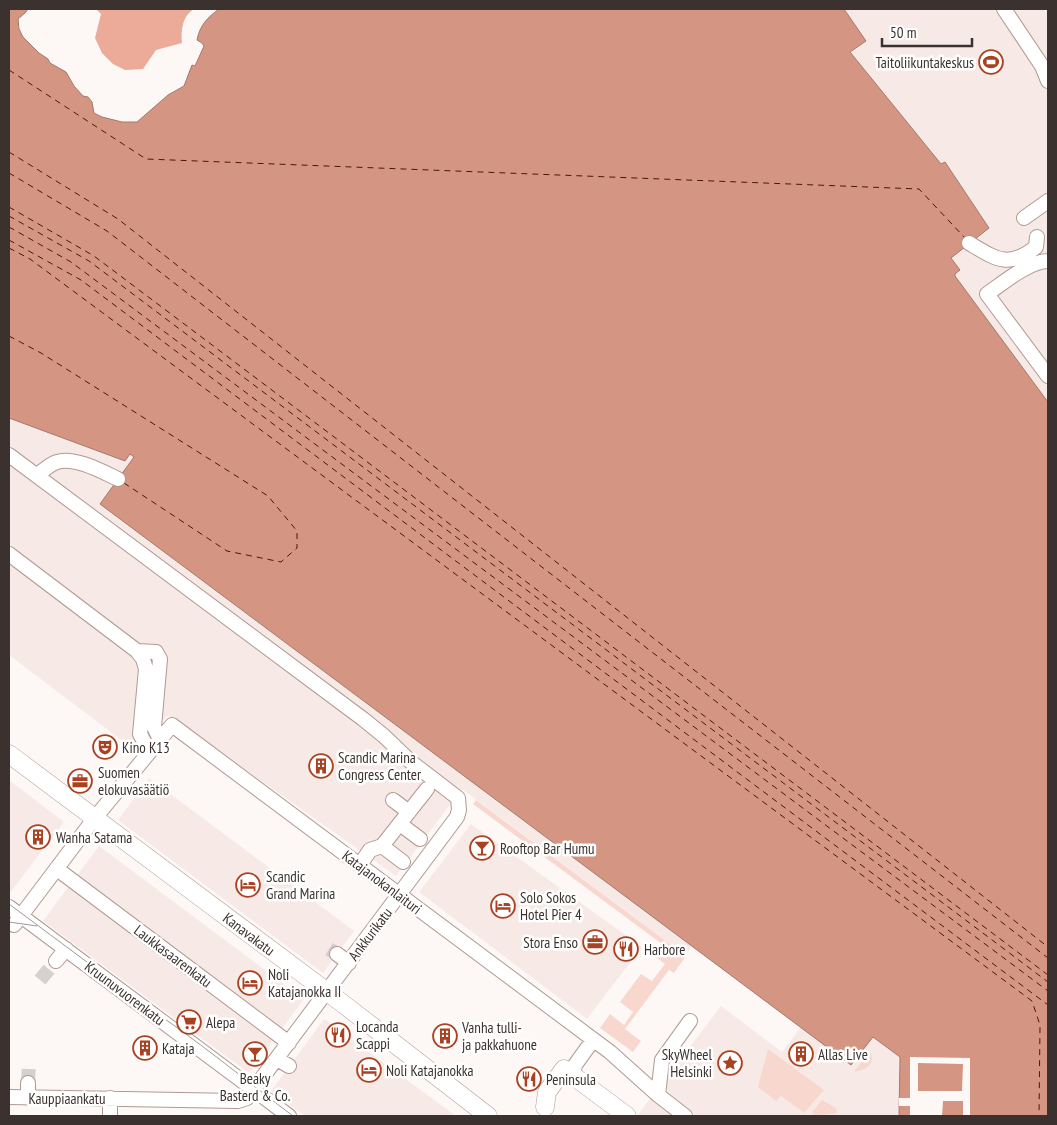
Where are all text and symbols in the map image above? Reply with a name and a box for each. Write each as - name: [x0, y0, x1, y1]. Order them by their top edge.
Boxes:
- scale bar: [882, 15, 972, 47]
- text: 50 m: [890, 23, 916, 42]
- sports icon: Taitoliikuntakeskus: [978, 49, 1004, 75]
- place label: Taitoliikuntakeskus: [875, 53, 974, 72]
- theatre icon: Kino K13: [92, 734, 118, 760]
- place label: Kino K13: [122, 738, 170, 757]
- place label: Scandic Marina Congress Center: [338, 748, 422, 784]
- building icon: Scandic Marina Congress Center: [308, 753, 334, 779]
- place label: Suomen elokuvasäätiö: [98, 763, 169, 799]
- office icon: Suomen elokuvasäätiö: [67, 768, 93, 794]
- building icon: Wanha Satama: [25, 824, 51, 850]
- place label: Wanha Satama: [56, 828, 132, 847]
- bar icon: Rooftop Bar Humu: [469, 835, 495, 861]
- place label: Rooftop Bar Humu: [500, 839, 594, 858]
- street label: Katajanokanlaituri: [338, 846, 426, 918]
- place label: Scandic Grand Marina: [266, 867, 335, 903]
- hotel icon: Scandic Grand Marina: [235, 872, 261, 898]
- place label: Solo Sokos Hotel Pier 4: [520, 888, 582, 924]
- hotel icon: Solo Sokos Hotel Pier 4: [490, 893, 516, 919]
- street label: Ankkurikatu: [344, 904, 396, 964]
- street label: Kanavakatu: [219, 908, 279, 960]
- street label: Laukkasaarenkatu: [130, 921, 216, 991]
- office icon: Stora Enso: [582, 929, 608, 955]
- place label: Stora Enso: [523, 933, 578, 952]
- restaurant icon: Harbore: [613, 936, 639, 962]
- place label: Harbore: [644, 940, 685, 959]
- street label: Kruunuvuorenkatu: [81, 957, 169, 1029]
- place label: Noli Katajanokka II: [268, 965, 341, 1001]
- hotel icon: Noli Katajanokka II: [237, 970, 263, 996]
- supermarket icon: Alepa: [176, 1009, 202, 1035]
- place label: Alepa: [206, 1013, 235, 1032]
- place label: Locanda Scappi: [356, 1017, 398, 1053]
- place label: Vanha tulli- ja pakkahuone: [461, 1018, 537, 1054]
- restaurant icon: Locanda Scappi: [325, 1022, 351, 1048]
- building icon: Vanha tulli- ja pakkahuone: [432, 1023, 458, 1049]
- building icon: Kataja: [132, 1035, 158, 1061]
- place label: Kataja: [162, 1039, 194, 1058]
- bar icon: Beaky Basterd & Co.: [242, 1041, 268, 1067]
- building icon: Allas Live: [788, 1041, 814, 1067]
- place label: SkyWheel Helsinki: [662, 1045, 713, 1081]
- place label: Allas Live: [818, 1045, 868, 1064]
- place icon: SkyWheel Helsinki: [717, 1050, 743, 1076]
- hotel icon: Noli Katajanokka: [356, 1057, 382, 1083]
- place label: Noli Katajanokka: [386, 1061, 474, 1080]
- restaurant icon: Peninsula: [516, 1066, 542, 1092]
- place label: Beaky Basterd & Co.: [220, 1069, 291, 1105]
- place label: Peninsula: [546, 1070, 596, 1089]
- street label: Kauppiaankatu: [29, 1089, 105, 1108]

